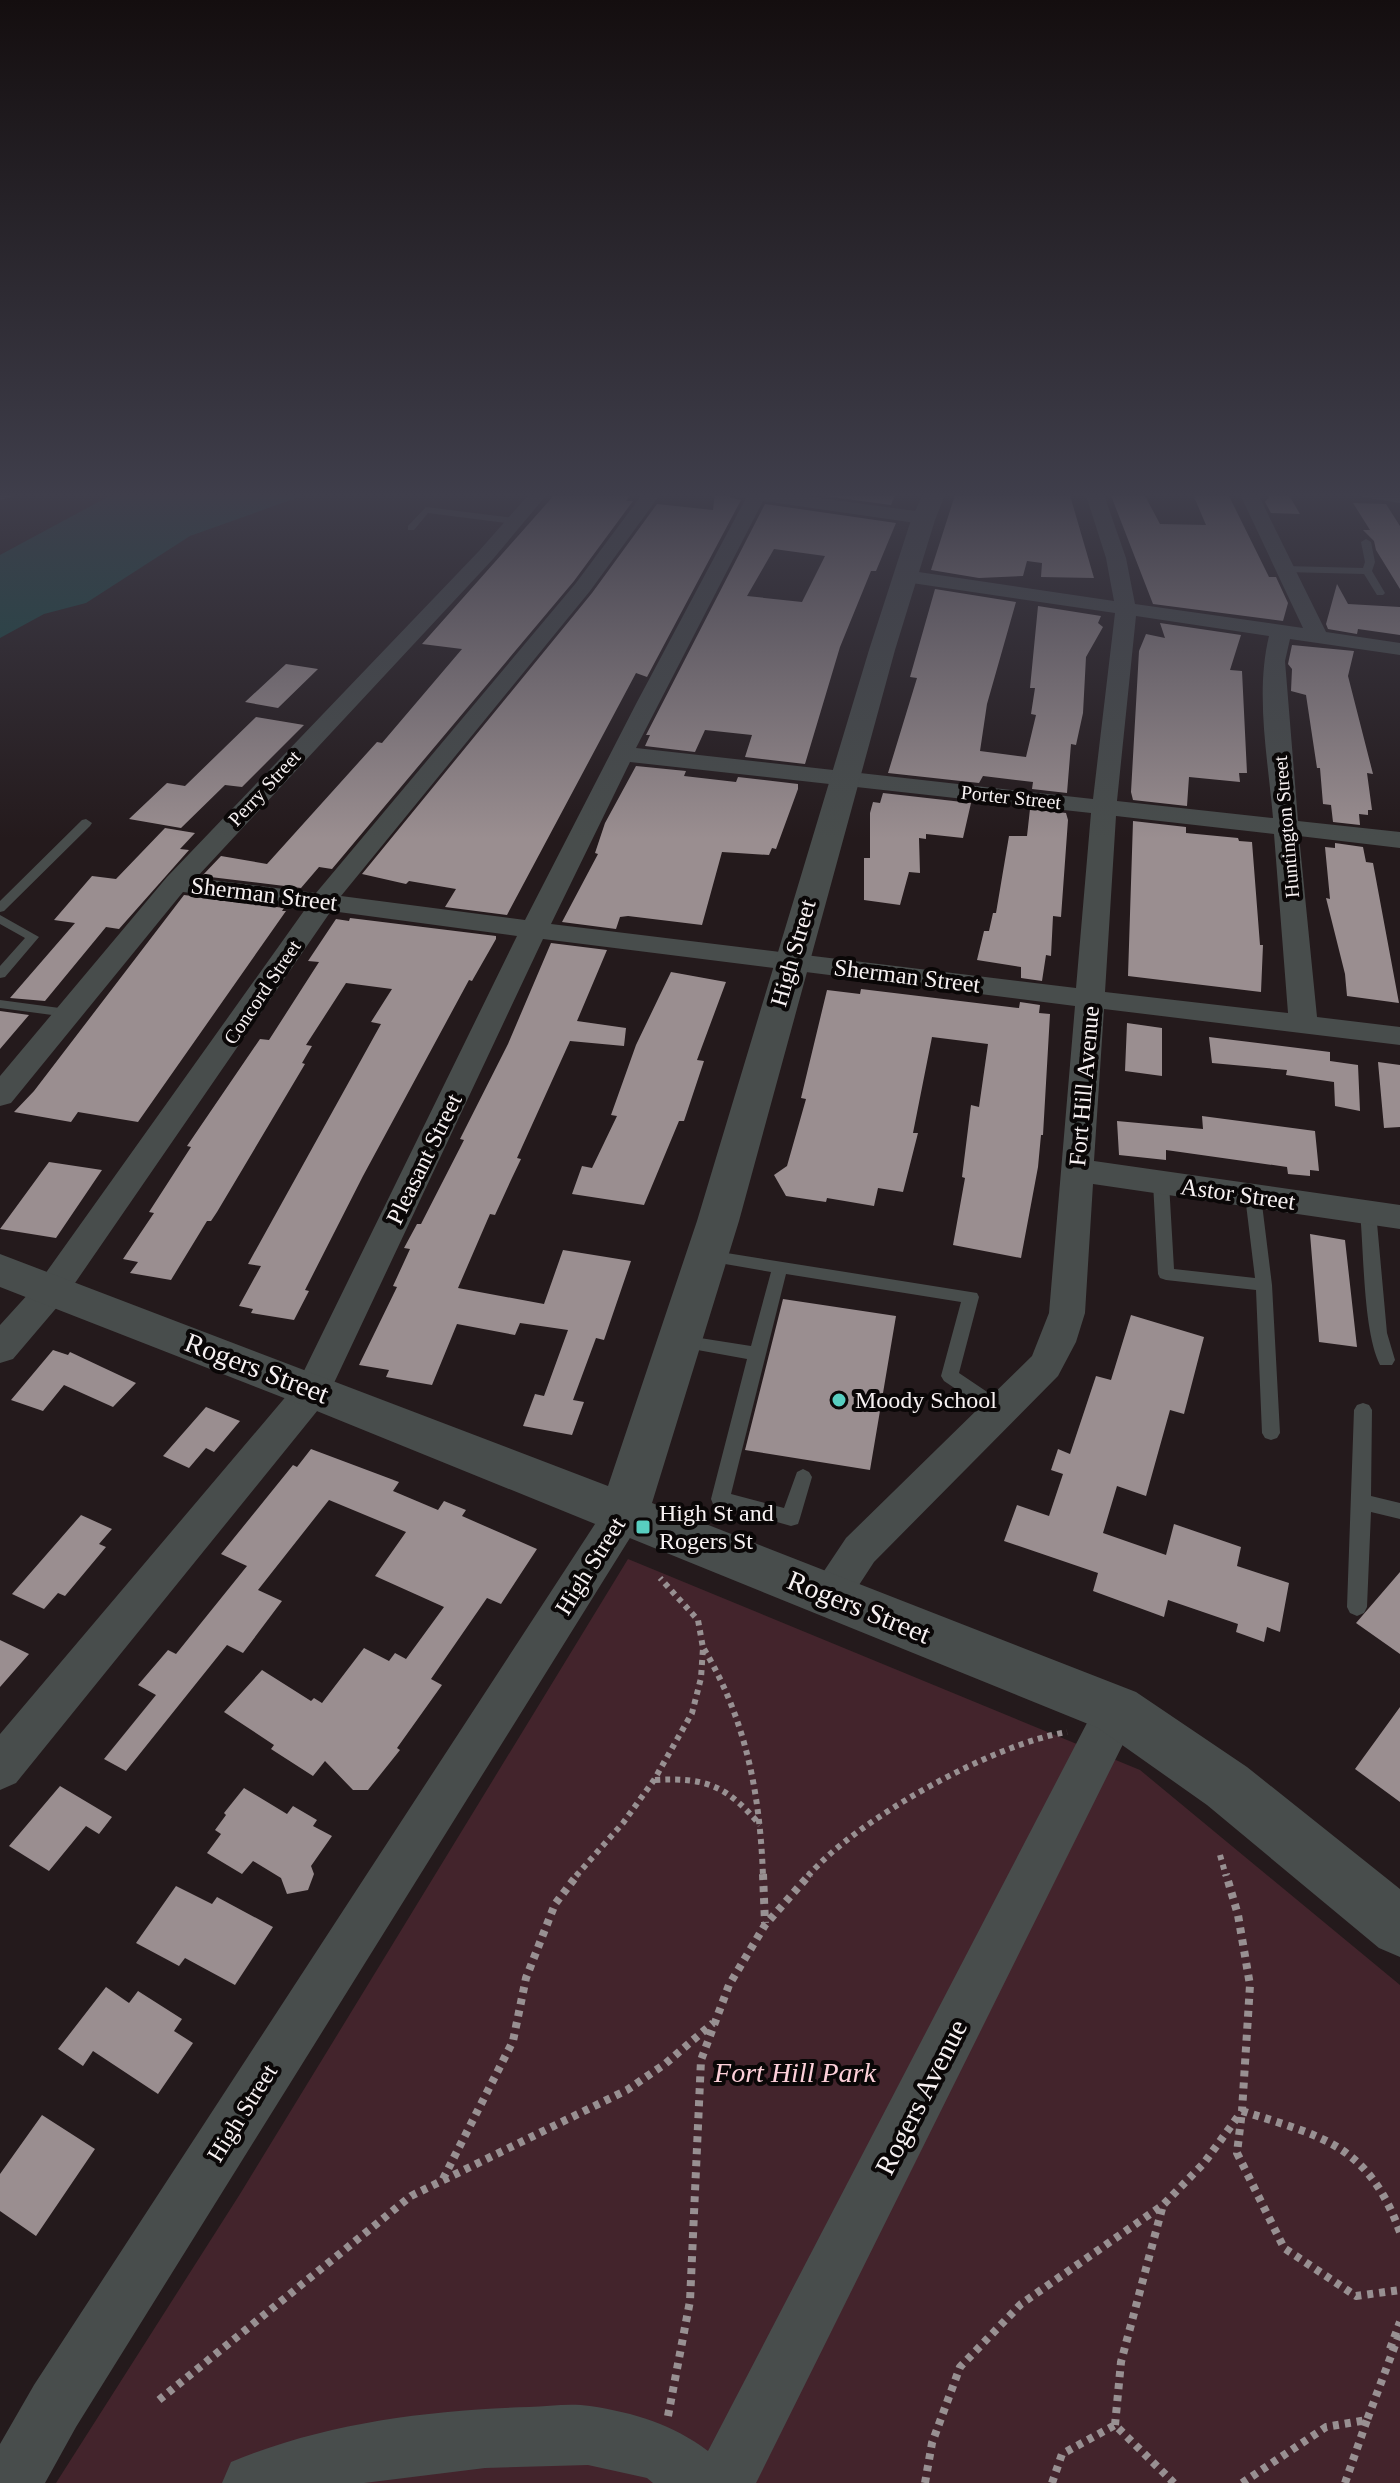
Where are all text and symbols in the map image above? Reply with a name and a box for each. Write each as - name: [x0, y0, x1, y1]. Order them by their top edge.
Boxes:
- street label: Perry Street: [224, 745, 305, 831]
- street label: Huntington Street: [1269, 754, 1304, 899]
- street label: Porter Street: [960, 781, 1063, 813]
- street label: Sherman Street: [189, 872, 339, 916]
- street label: High Street: [765, 896, 821, 1009]
- street label: Concord Street: [219, 936, 305, 1048]
- street label: Sherman Street: [832, 954, 982, 998]
- street label: Fort Hill Avenue: [1064, 1005, 1104, 1167]
- street label: Pleasant Street: [381, 1089, 467, 1228]
- street label: Astor Street: [1179, 1173, 1297, 1215]
- street label: Rogers Street: [181, 1326, 334, 1410]
- place label: Moody School: [855, 1387, 997, 1413]
- marker: Moody School: [830, 1391, 848, 1409]
- place label: High St and Rogers St: [659, 1500, 774, 1554]
- street label: High Street: [550, 1512, 630, 1620]
- marker: High St and Rogers St: [634, 1518, 652, 1536]
- street label: Rogers Street: [783, 1564, 935, 1650]
- street label: Rogers Avenue: [869, 2014, 973, 2180]
- park label: Fort Hill Park: [713, 2057, 876, 2088]
- street label: High Street: [202, 2059, 282, 2167]

